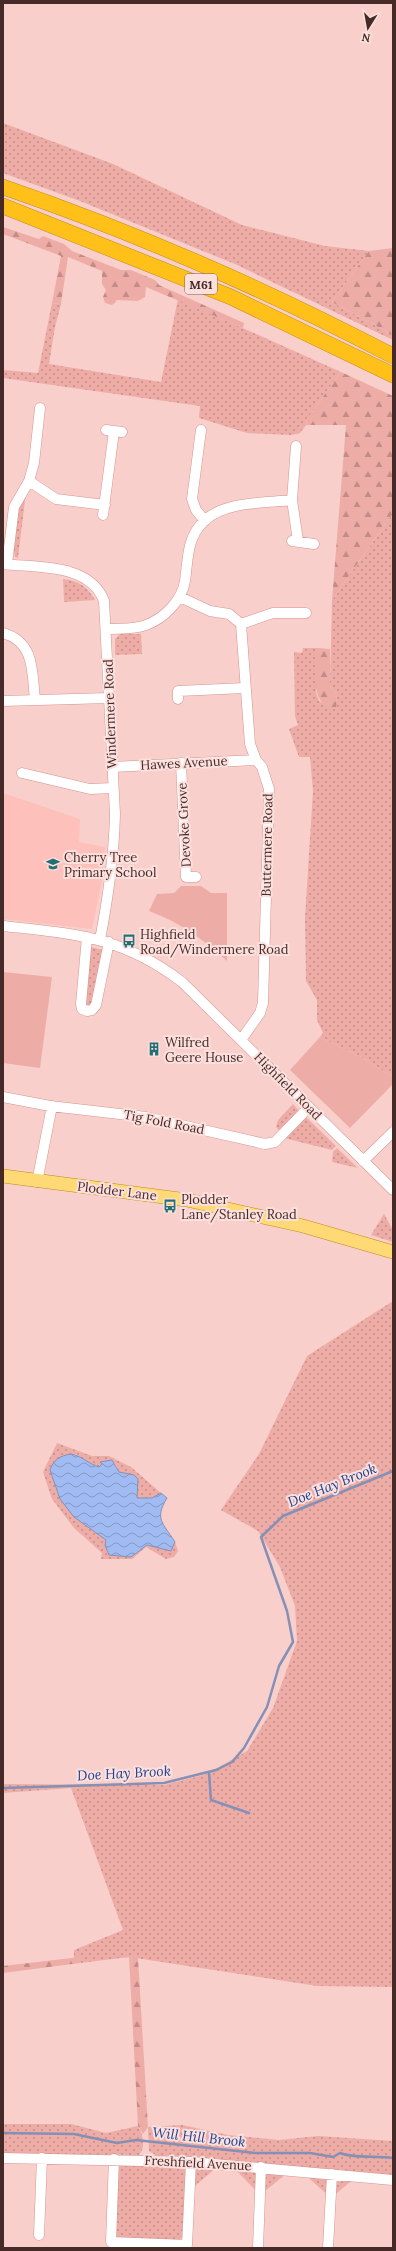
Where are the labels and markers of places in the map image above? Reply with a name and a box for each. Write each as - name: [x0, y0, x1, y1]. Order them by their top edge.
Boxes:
- place label: Cherry Tree Primary School: [64, 849, 157, 881]
- school or university icon: Cherry Tree Primary School: [45, 856, 61, 872]
- place label: Highfield Road/Windermere Road: [140, 926, 289, 958]
- bus stop icon: Highfield Road/Windermere Road: [121, 933, 137, 949]
- place label: Wilfred Geere House: [165, 1034, 243, 1066]
- building icon: Wilfred Geere House: [146, 1041, 162, 1057]
- place label: Plodder Lane/Stanley Road: [181, 1191, 297, 1223]
- bus stop icon: Plodder Lane/Stanley Road: [162, 1198, 178, 1214]

